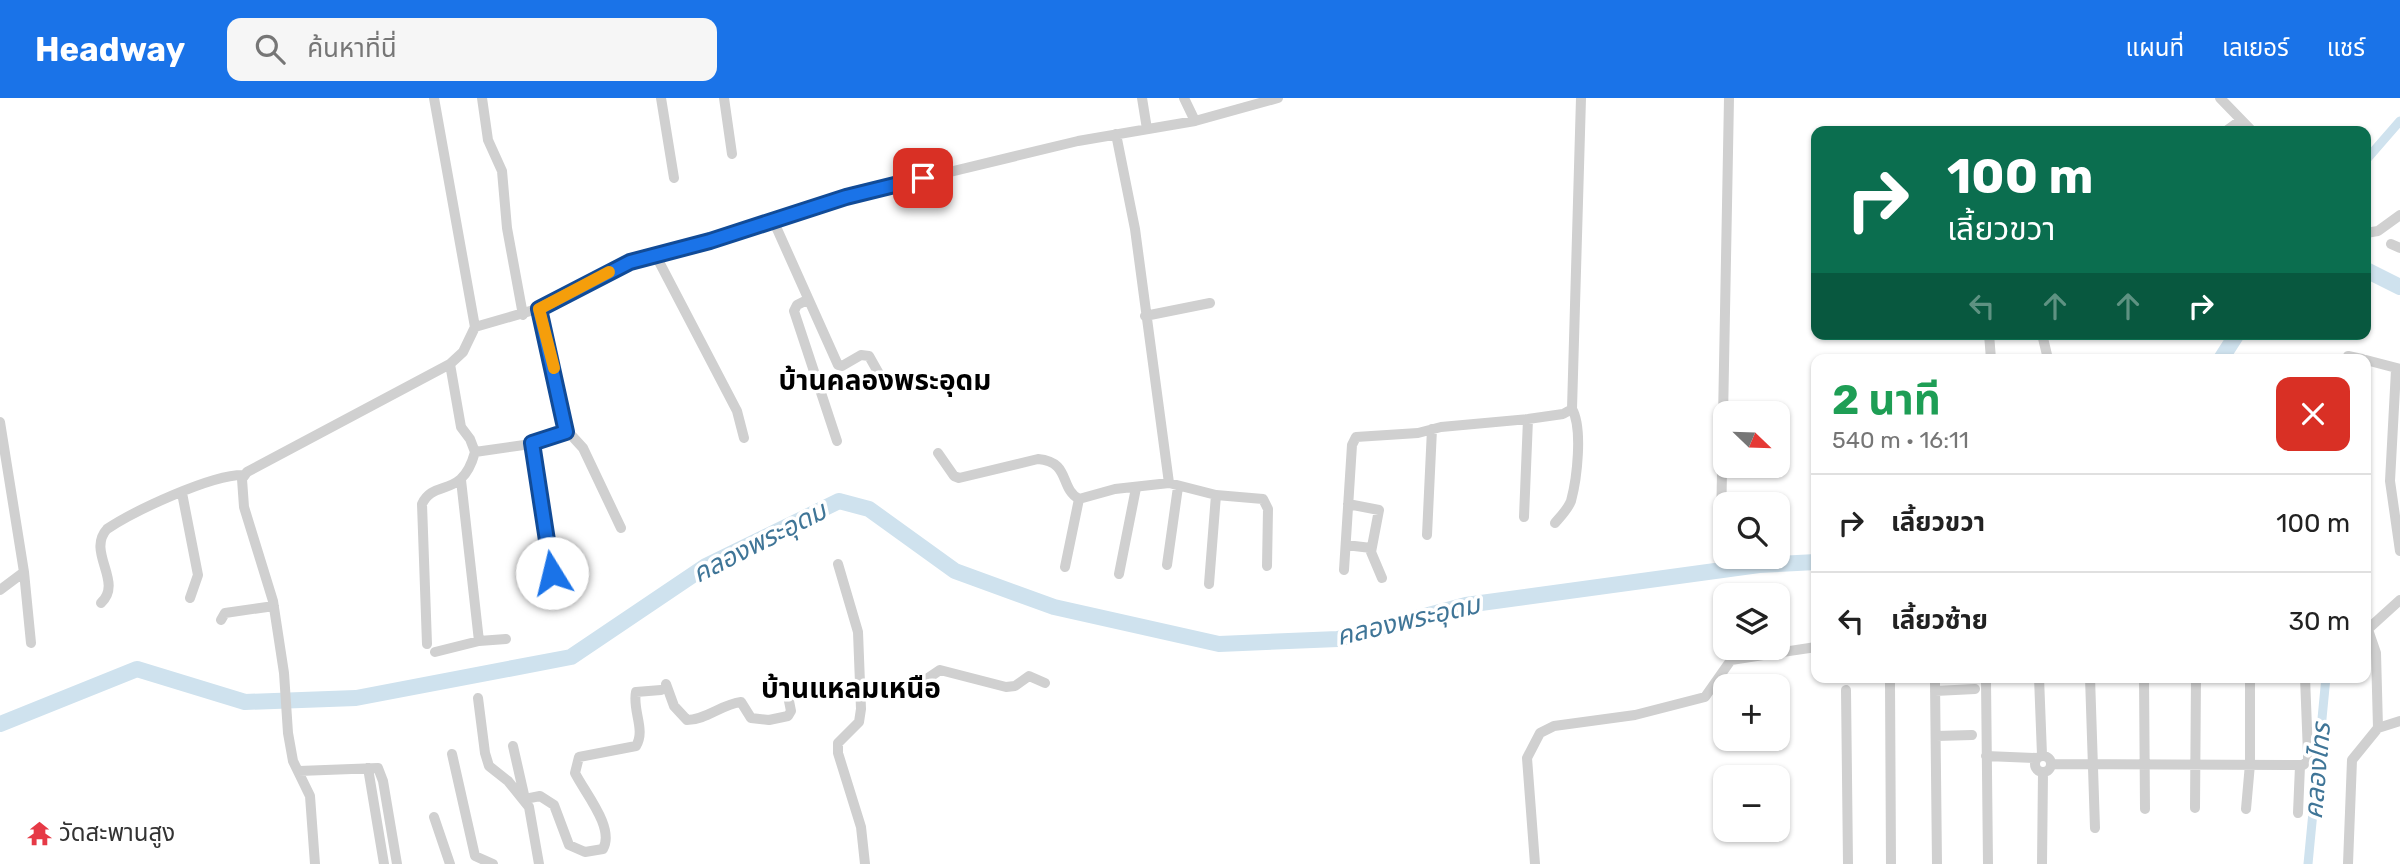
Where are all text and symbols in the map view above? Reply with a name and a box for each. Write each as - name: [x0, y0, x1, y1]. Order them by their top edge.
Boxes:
- search box: [227, 18, 717, 81]
- text: Headway: [35, 30, 185, 69]
- icon: search: [251, 30, 289, 68]
- text: ค้นหาที่นี่: [307, 33, 397, 64]
- text: แผนที่: [2126, 34, 2184, 62]
- text: เลเยอร์: [2222, 34, 2289, 62]
- text: แชร์: [2327, 34, 2365, 62]
- text: 100 m: [1947, 147, 2093, 205]
- pin: [893, 148, 953, 208]
- icon: right: [1832, 154, 1923, 245]
- icon: arrive: [904, 159, 942, 197]
- text: เลี้ยวขวา: [1947, 210, 2055, 248]
- icon: left: [1963, 287, 2001, 325]
- icon: ahead: [2036, 287, 2074, 325]
- icon: ahead: [2109, 287, 2147, 325]
- icon: right: [2182, 287, 2220, 325]
- district label: บ้านคลองพระอุดม: [779, 364, 991, 397]
- text: 2 นาที: [1832, 375, 1941, 425]
- button: close: [2276, 377, 2350, 451]
- north arrow: [1713, 401, 1790, 478]
- map controls: [1713, 401, 1790, 842]
- text: 540 m · 16:11: [1832, 426, 1969, 454]
- button: search: [1713, 492, 1790, 569]
- water label: คลองพระอุดม: [687, 495, 833, 589]
- icon: right: [1832, 504, 1870, 542]
- text: เลี้ยวขวา: [1891, 507, 1985, 538]
- text: 100 m: [2276, 508, 2350, 539]
- position arrow: [515, 536, 589, 610]
- button: layers: [1713, 583, 1790, 660]
- water label: คลองพระอุดม: [1333, 588, 1485, 652]
- icon: left: [1832, 602, 1870, 640]
- text: เลี้ยวซ้าย: [1891, 605, 1988, 636]
- text: 30 m: [2288, 606, 2350, 637]
- district label: บ้านแหลมเหนือ: [761, 672, 941, 705]
- button: +: [1713, 674, 1790, 751]
- water label: คลองไทร: [2298, 720, 2337, 820]
- button: −: [1713, 765, 1790, 842]
- temple icon: วัดสะพานสูง: [25, 819, 53, 847]
- place label: วัดสะพานสูง: [59, 819, 175, 848]

